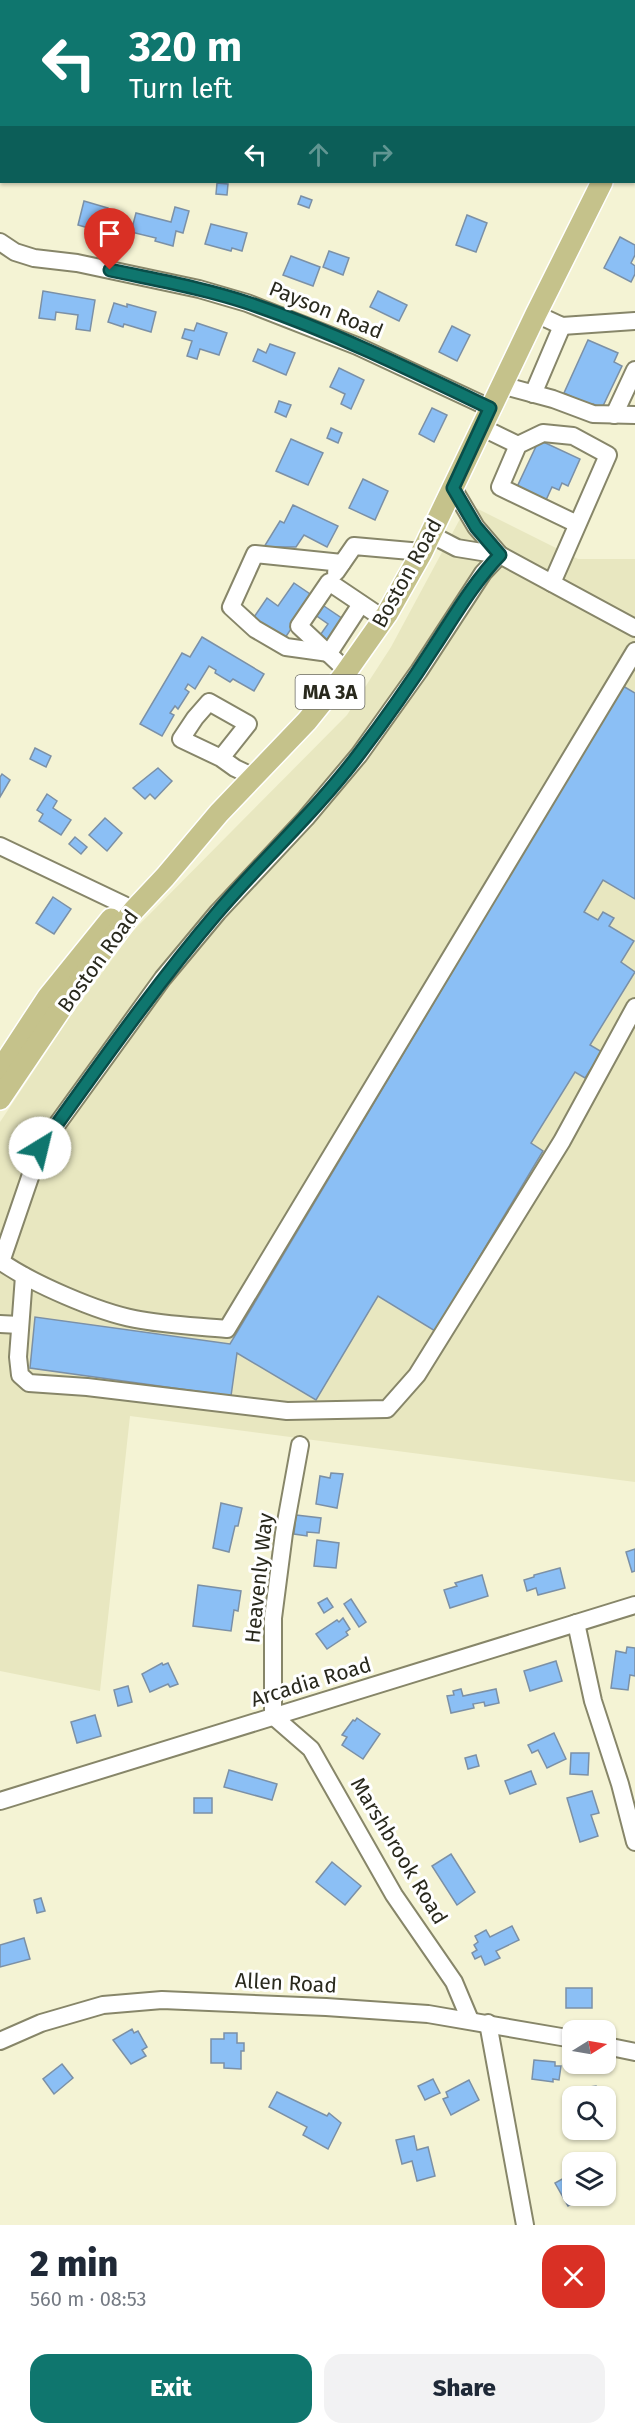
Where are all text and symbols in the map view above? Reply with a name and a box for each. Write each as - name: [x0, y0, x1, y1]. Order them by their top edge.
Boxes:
- text: 320 m: [129, 22, 242, 72]
- icon: left: [30, 24, 108, 102]
- text: Turn left: [129, 73, 232, 105]
- icon: left: [239, 138, 272, 171]
- icon: ahead: [302, 138, 335, 171]
- icon: right: [365, 138, 398, 171]
- pin: [84, 208, 135, 270]
- icon: arrive: [93, 217, 126, 250]
- street label: Payson Road: [265, 275, 387, 345]
- street label: Boston Road: [366, 514, 448, 632]
- road number: MA 3A: [296, 675, 364, 709]
- street label: Boston Road: [52, 905, 144, 1017]
- position arrow: [8, 1116, 72, 1180]
- street label: Heavenly Way: [239, 1511, 279, 1644]
- street label: Arcadia Road: [248, 1651, 374, 1713]
- street label: Marshbrook Road: [345, 1773, 453, 1929]
- street label: Allen Road: [234, 1967, 338, 1999]
- north arrow: [562, 2020, 616, 2074]
- map controls: [562, 2020, 616, 2206]
- button: search: [562, 2086, 616, 2140]
- button: layers: [562, 2152, 616, 2206]
- text: 2 min: [30, 2242, 118, 2286]
- button: close: [542, 2245, 605, 2308]
- text: 560 m · 08:53: [30, 2287, 147, 2311]
- button: Exit: [30, 2354, 312, 2423]
- button: Share: [324, 2354, 605, 2423]

